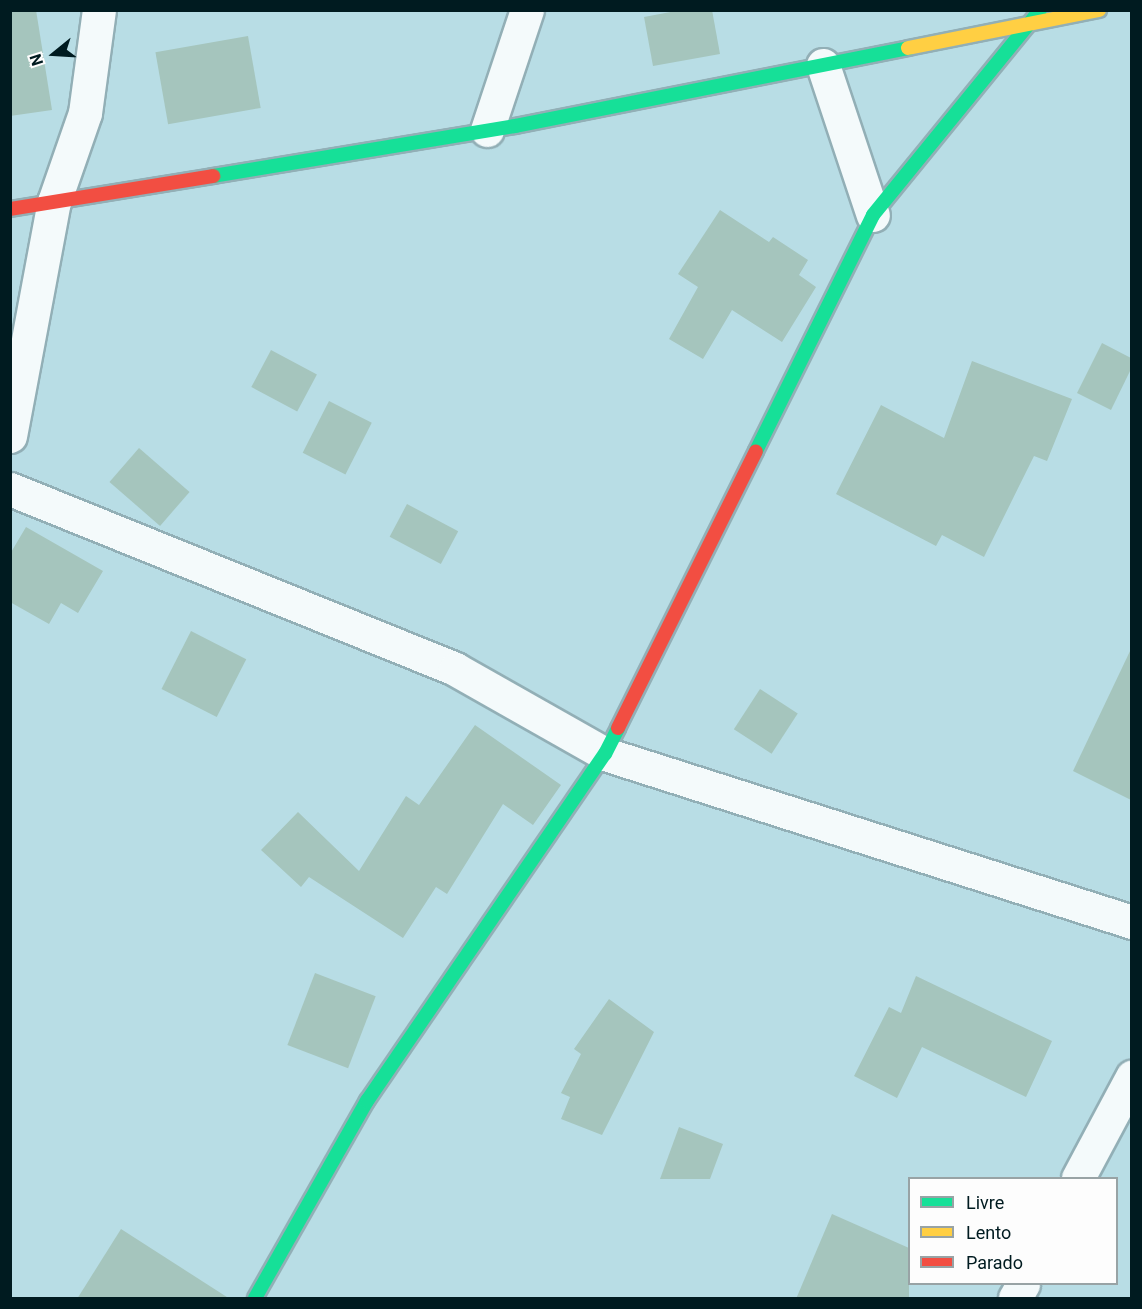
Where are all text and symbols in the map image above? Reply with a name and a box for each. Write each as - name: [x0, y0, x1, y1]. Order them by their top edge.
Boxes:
- north arrow: [24, 24, 84, 84]
- text: N: [26, 51, 47, 68]
- legend: [908, 1177, 1118, 1285]
- text: Livre: [966, 1192, 1004, 1213]
- text: Lento: [966, 1222, 1011, 1243]
- text: Parado: [966, 1252, 1023, 1273]

